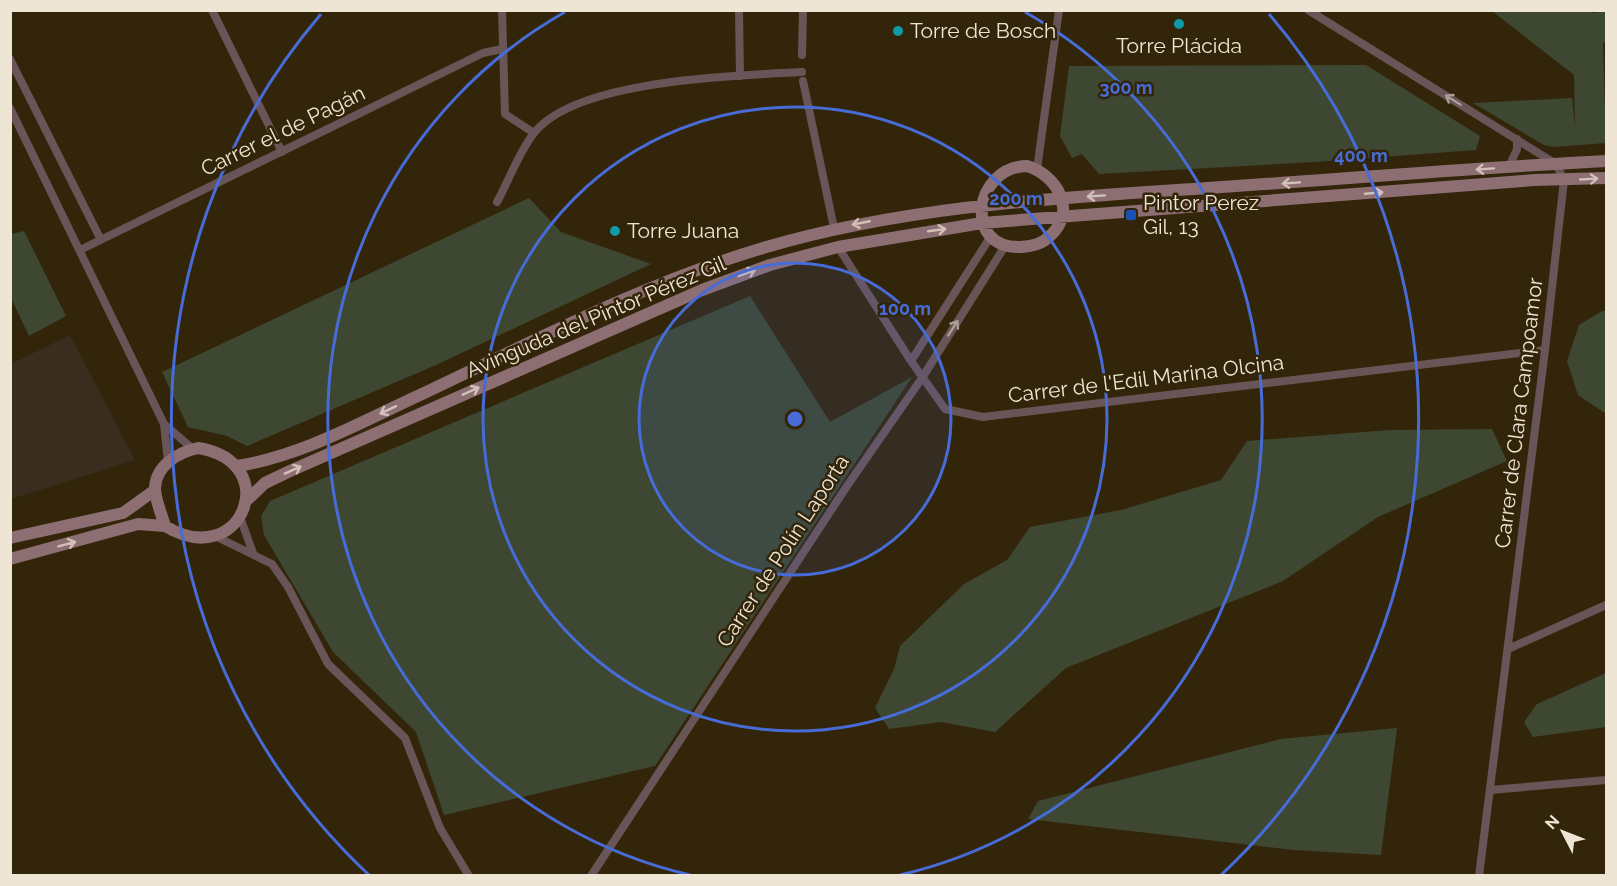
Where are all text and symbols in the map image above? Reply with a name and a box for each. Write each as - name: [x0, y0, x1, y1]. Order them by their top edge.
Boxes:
- marker: Torre Plácida: [1172, 17, 1186, 31]
- place label: Torre de Bosch: [910, 18, 1056, 43]
- marker: Torre de Bosch: [891, 24, 905, 38]
- place label: Torre Plácida: [1116, 33, 1242, 58]
- text: 300 m: [1099, 77, 1153, 98]
- street label: Carrer el de Pagán: [197, 80, 369, 181]
- one-way arrow: [1445, 93, 1462, 105]
- text: 400 m: [1334, 145, 1388, 166]
- one-way arrow: [1476, 163, 1496, 174]
- one-way arrow: [1579, 173, 1599, 184]
- one-way arrow: [1281, 177, 1301, 188]
- one-way arrow: [1363, 187, 1383, 198]
- text: 200 m: [989, 188, 1043, 209]
- one-way arrow: [1087, 190, 1107, 201]
- place label: Pintor Perez Gil, 13: [1143, 190, 1259, 239]
- marker: Pintor Perez Gil, 13: [1124, 208, 1138, 222]
- one-way arrow: [851, 217, 870, 229]
- place label: Torre Juana: [627, 218, 739, 243]
- marker: Torre Juana: [608, 224, 622, 238]
- one-way arrow: [927, 224, 946, 235]
- street label: Avinguda del Pintor Pérez Gil: [462, 250, 730, 383]
- one-way arrow: [738, 267, 756, 278]
- street label: Carrer de Clara Campoamor: [1489, 276, 1548, 550]
- text: 100 m: [879, 298, 931, 319]
- one-way arrow: [947, 320, 959, 337]
- street label: Carrer de l'Edil Marina Olcina: [1007, 349, 1285, 408]
- one-way arrow: [462, 384, 480, 396]
- one-way arrow: [379, 404, 397, 416]
- centre of rings: [785, 409, 805, 429]
- street label: Carrer de Polín Laporta: [711, 450, 854, 651]
- one-way arrow: [284, 463, 302, 475]
- one-way arrow: [57, 538, 76, 550]
- north arrow: [1533, 802, 1593, 862]
- text: N: [1541, 811, 1563, 833]

